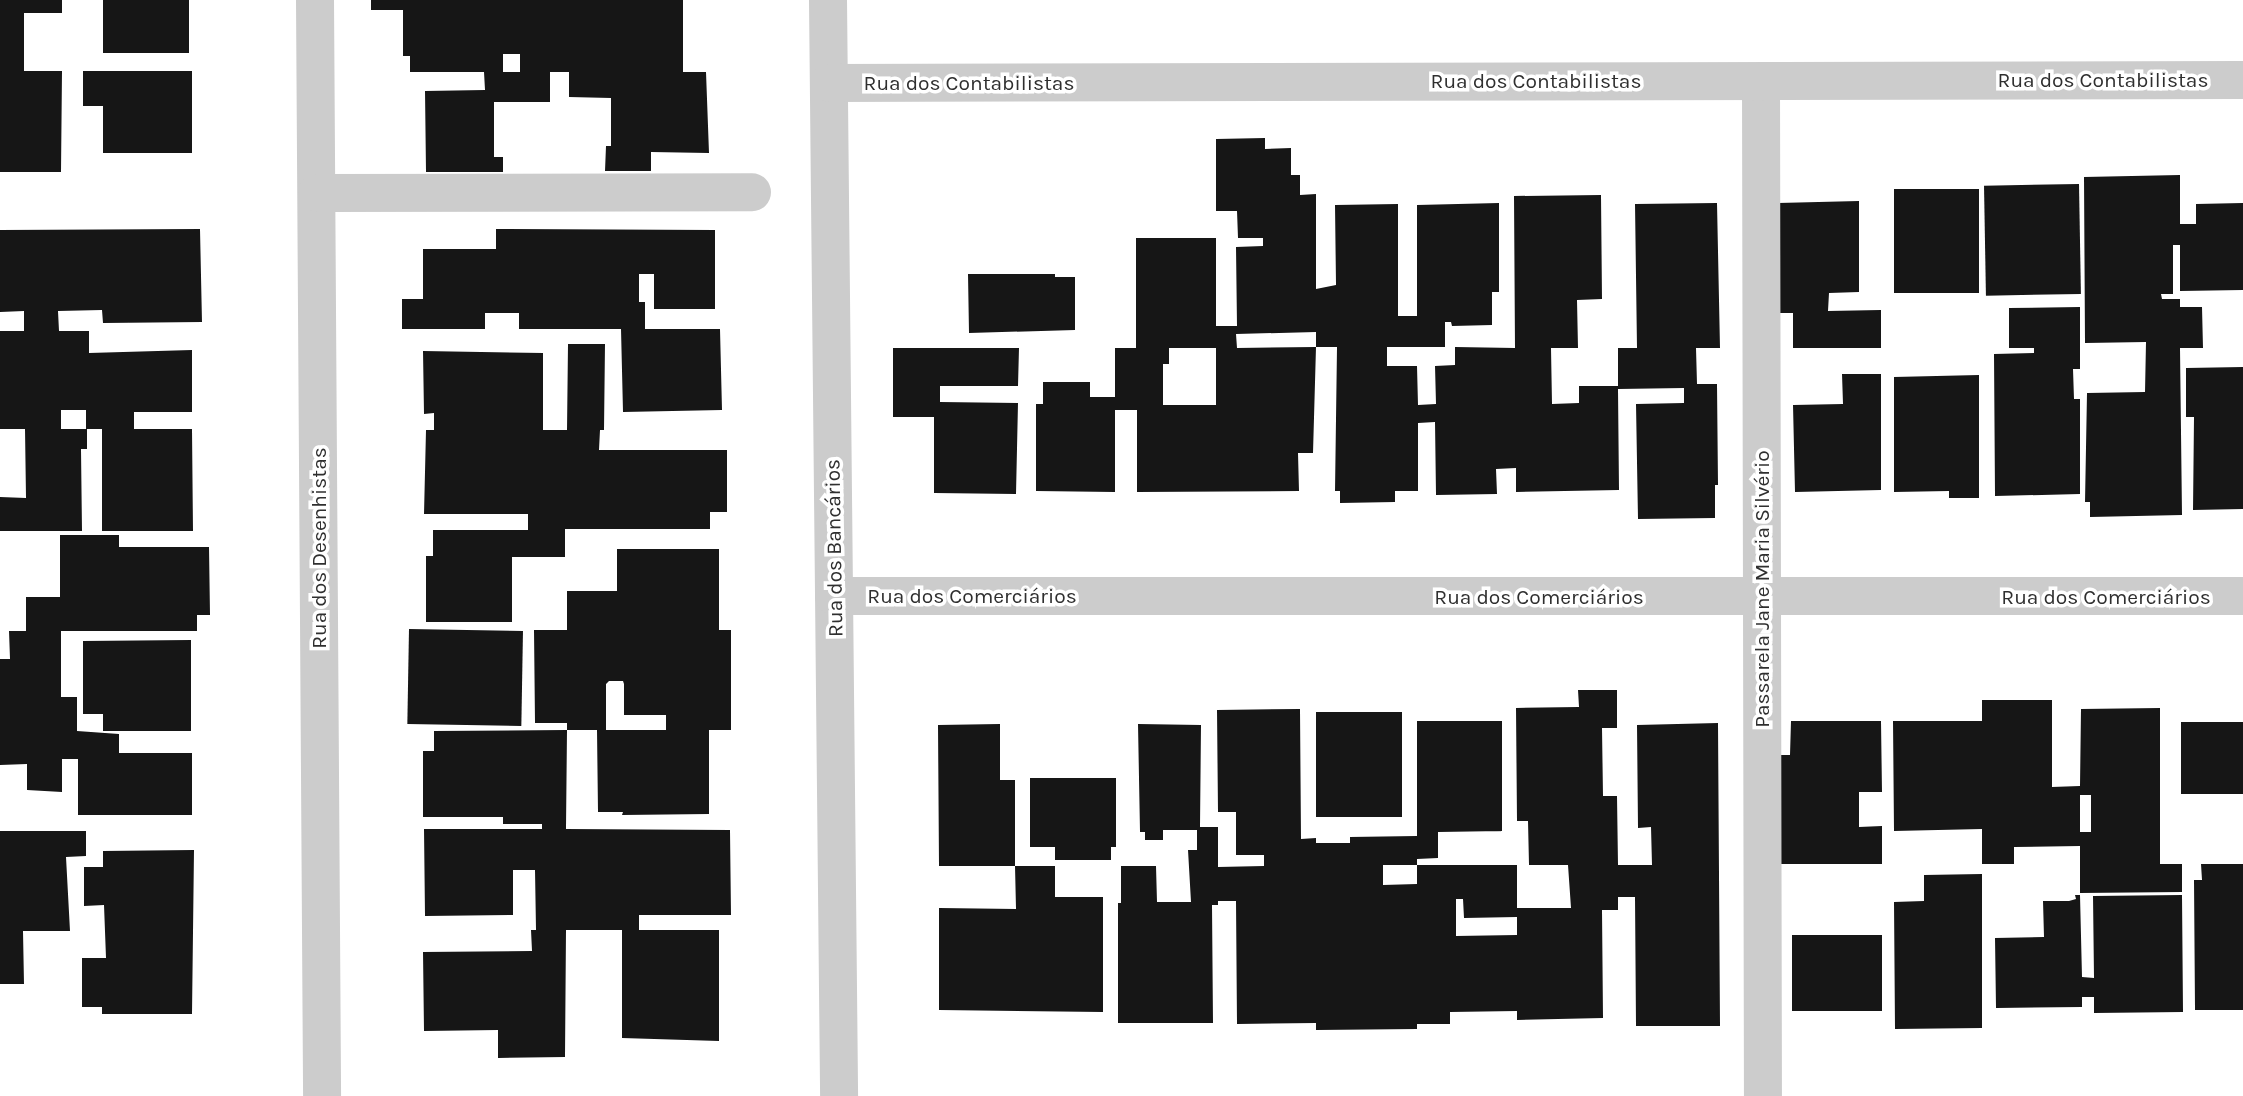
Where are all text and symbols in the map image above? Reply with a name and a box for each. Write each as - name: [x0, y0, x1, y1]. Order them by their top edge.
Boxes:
- street label: Rua dos Contabilistas: [1998, 67, 2208, 93]
- street label: Rua dos Contabilistas: [1431, 68, 1641, 94]
- street label: Rua dos Contabilistas: [864, 70, 1074, 96]
- street label: Rua dos Desenhistas: [306, 447, 332, 649]
- street label: Passarela Jane Maria Silvério: [1749, 450, 1775, 728]
- street label: Rua dos Bancários: [820, 459, 848, 637]
- street label: Rua dos Comerciários: [867, 583, 1077, 609]
- street label: Rua dos Comerciários: [1434, 584, 1644, 610]
- street label: Rua dos Comerciários: [2001, 584, 2211, 610]

